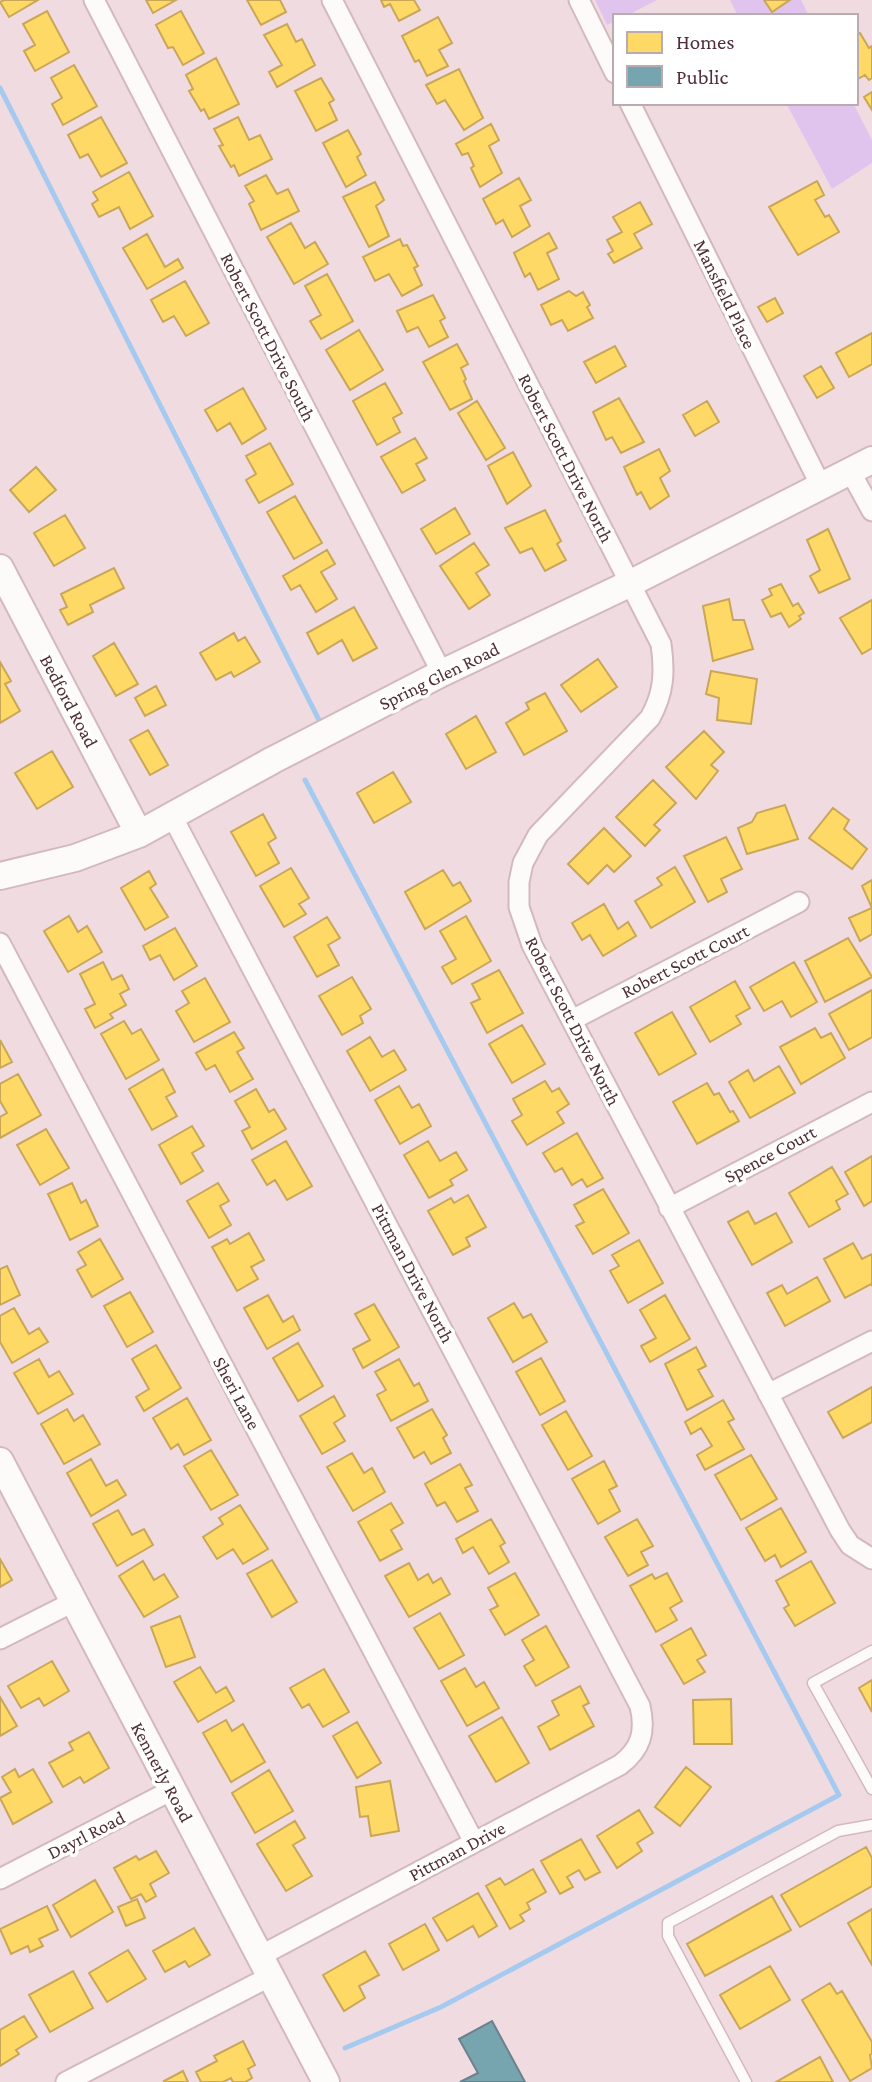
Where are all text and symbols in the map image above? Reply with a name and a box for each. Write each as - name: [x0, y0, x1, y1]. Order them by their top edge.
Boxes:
- legend: [613, 14, 858, 105]
- text: Homes: [676, 30, 735, 54]
- text: Public: [676, 65, 728, 89]
- street label: Mansfield Place: [690, 236, 760, 352]
- street label: Robert Scott Drive South: [216, 249, 320, 425]
- street label: Robert Scott Drive North: [514, 370, 618, 546]
- street label: Spring Glen Road: [375, 638, 503, 714]
- street label: Bedford Road: [36, 651, 102, 751]
- street label: Robert Scott Court: [618, 919, 753, 1002]
- street label: Robert Scott Drive North: [521, 933, 625, 1109]
- street label: Spence Court: [721, 1121, 820, 1187]
- street label: Pittman Drive North: [367, 1200, 459, 1346]
- street label: Sheri Lane: [209, 1353, 265, 1433]
- street label: Kennerly Road: [127, 1718, 197, 1826]
- street label: Dayrl Road: [44, 1807, 128, 1863]
- street label: Pittman Drive: [405, 1817, 509, 1885]

